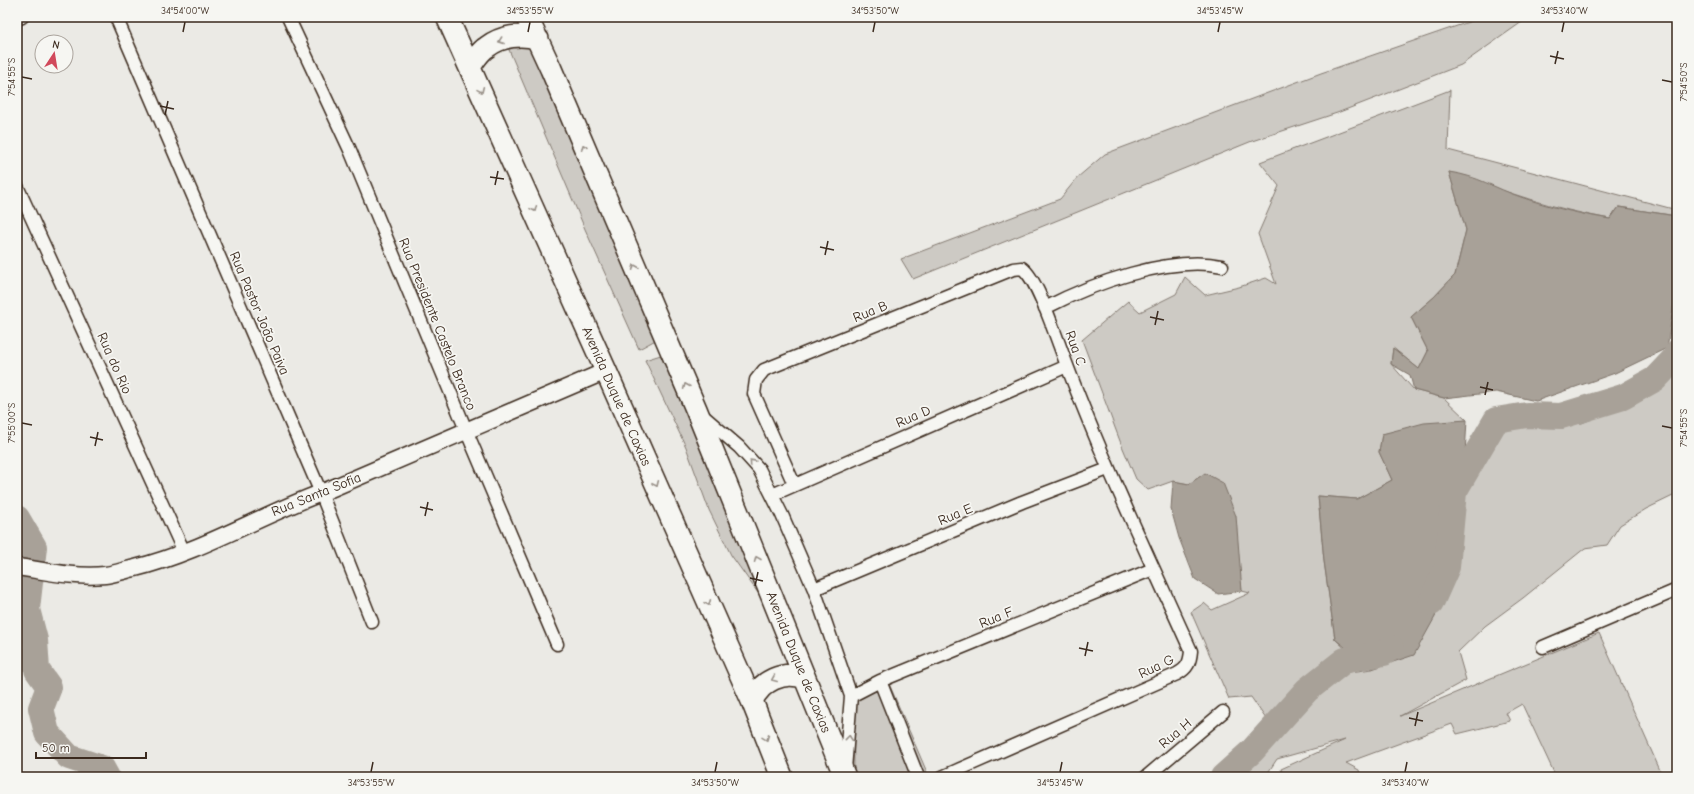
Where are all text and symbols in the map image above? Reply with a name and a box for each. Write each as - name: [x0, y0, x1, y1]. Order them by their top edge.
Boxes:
- text: 34°54'00"W: [161, 5, 209, 17]
- text: 34°53'55"W: [506, 5, 554, 17]
- text: 34°53'50"W: [851, 5, 899, 17]
- text: 34°53'45"W: [1197, 5, 1244, 17]
- text: 34°53'40"W: [1540, 5, 1588, 17]
- north arrow: [34, 34, 74, 74]
- one-way arrow: [497, 36, 504, 44]
- text: N: [51, 38, 61, 52]
- text: 7°54'55"S: [6, 57, 18, 96]
- text: 7°54'50"S: [1678, 62, 1690, 102]
- one-way arrow: [476, 86, 484, 94]
- one-way arrow: [581, 144, 589, 151]
- one-way arrow: [529, 205, 537, 212]
- street label: Rua Presidente Castelo Branco: [395, 235, 480, 413]
- street label: Rua Pastor João Paiva: [226, 249, 293, 378]
- one-way arrow: [632, 263, 640, 271]
- street label: Rua B: [850, 297, 890, 326]
- street label: Avenida Duque de Caxias: [578, 324, 655, 469]
- street label: Rua C: [1061, 328, 1090, 368]
- street label: Rua do Rio: [93, 330, 136, 397]
- one-way arrow: [683, 383, 691, 391]
- street label: Rua D: [893, 401, 933, 431]
- text: 7°55'00"S: [6, 402, 18, 443]
- text: 7°54'55"S: [1678, 408, 1690, 447]
- one-way arrow: [750, 459, 757, 466]
- street label: Rua Santa Sofia: [269, 469, 363, 520]
- one-way arrow: [651, 479, 659, 487]
- street label: Rua E: [935, 500, 975, 529]
- one-way arrow: [753, 555, 761, 562]
- street label: Avenida Duque de Caxias: [762, 589, 835, 735]
- one-way arrow: [704, 599, 712, 606]
- street label: Rua F: [977, 603, 1016, 632]
- street label: Rua G: [1136, 651, 1177, 682]
- one-way arrow: [770, 675, 777, 683]
- street label: Rua H: [1155, 715, 1195, 752]
- scale bar: [36, 734, 146, 760]
- one-way arrow: [761, 734, 769, 741]
- one-way arrow: [844, 735, 853, 741]
- text: 50 m: [42, 741, 70, 755]
- text: 34°53'55"W: [347, 777, 395, 789]
- text: 34°53'50"W: [691, 777, 739, 789]
- text: 34°53'45"W: [1037, 777, 1084, 789]
- text: 34°53'40"W: [1381, 777, 1429, 789]

